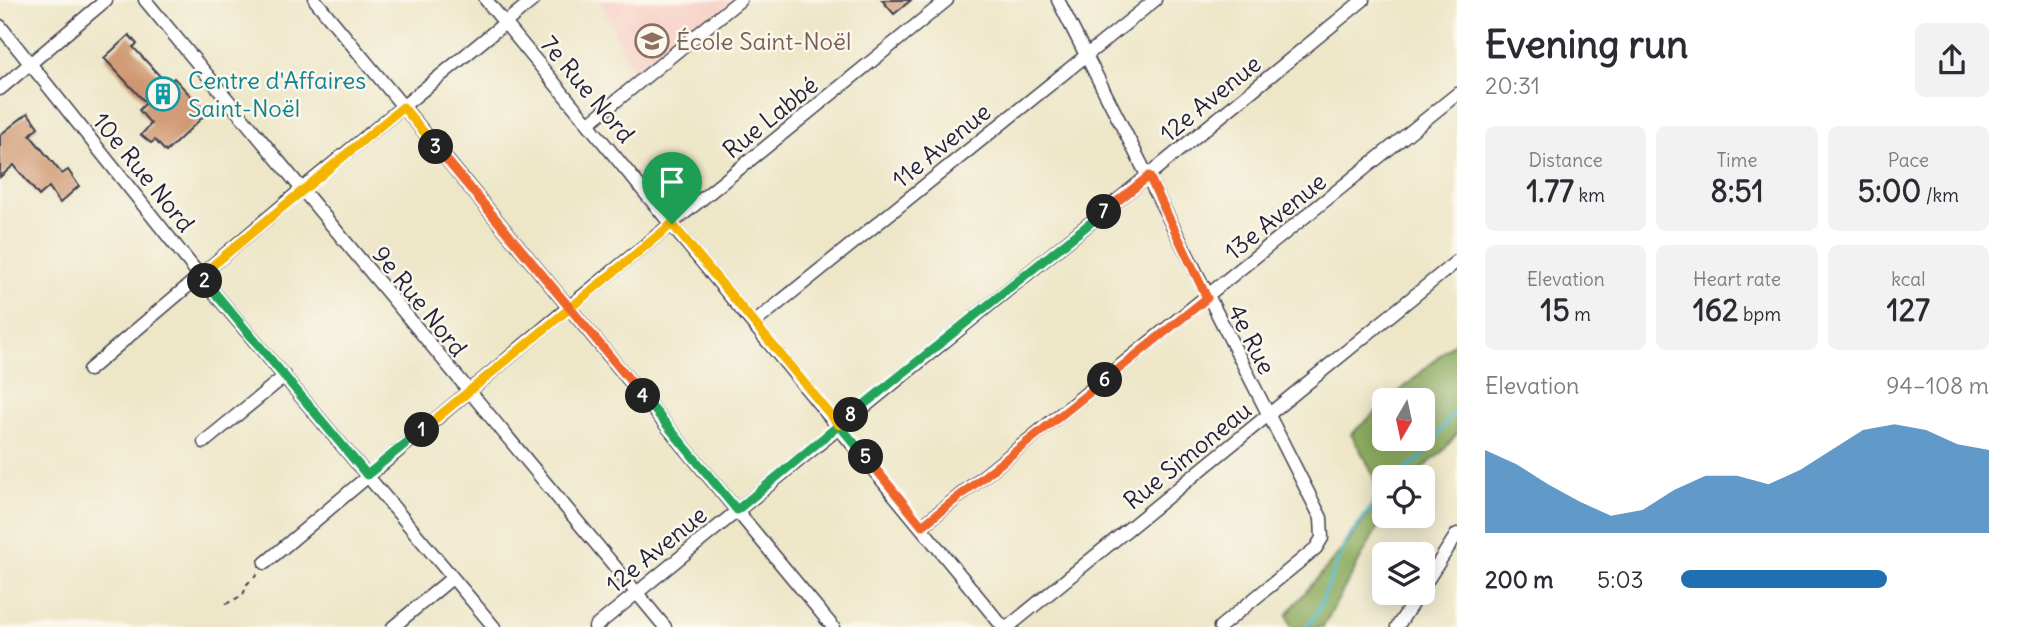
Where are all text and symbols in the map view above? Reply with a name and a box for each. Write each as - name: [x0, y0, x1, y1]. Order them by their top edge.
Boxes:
- text: Evening run: [1485, 21, 1688, 68]
- school or university icon: École Saint-Noël: [633, 22, 671, 60]
- button: share: [1915, 23, 1989, 97]
- place label: École Saint-Noël: [676, 26, 851, 56]
- street label: 7e Rue Nord: [534, 29, 642, 149]
- street label: 12e Avenue: [1153, 48, 1267, 148]
- place label: Centre d'Affaires Saint-Noël: [188, 65, 366, 123]
- street label: Rue Labbé: [716, 70, 824, 164]
- text: 20:31: [1485, 71, 1540, 100]
- building icon: Centre d'Affaires Saint-Noël: [144, 75, 182, 113]
- street label: 11e Avenue: [886, 96, 996, 194]
- street label: 10e Rue Nord: [87, 106, 201, 238]
- pin: 3: [418, 130, 453, 164]
- text: 3: [430, 134, 441, 158]
- text: Distance: [1529, 148, 1603, 172]
- text: Time: [1716, 148, 1758, 172]
- text: Pace: [1888, 148, 1929, 172]
- pin: [642, 152, 702, 224]
- icon: arrive: [653, 163, 691, 201]
- street label: 13e Avenue: [1218, 166, 1332, 266]
- text: 1.77: [1526, 172, 1574, 210]
- text: 8:51: [1710, 172, 1764, 210]
- text: 5:00: [1858, 172, 1921, 210]
- text: km: [1574, 183, 1605, 207]
- text: /km: [1921, 183, 1959, 207]
- pin: 7: [1086, 194, 1122, 230]
- text: 7: [1099, 199, 1108, 223]
- street label: 9e Rue Nord: [366, 240, 474, 362]
- pin: 2: [188, 264, 222, 298]
- text: Elevation: [1527, 267, 1605, 291]
- text: Heart rate: [1693, 267, 1781, 291]
- text: kcal: [1891, 267, 1925, 291]
- text: 2: [199, 268, 210, 292]
- text: 15: [1540, 291, 1570, 329]
- text: 162: [1693, 291, 1739, 329]
- text: 127: [1887, 291, 1930, 329]
- street label: 4e Rue: [1222, 299, 1282, 379]
- text: m: [1570, 302, 1591, 326]
- text: bpm: [1739, 302, 1781, 326]
- pin: 6: [1088, 362, 1122, 398]
- text: 6: [1099, 367, 1110, 391]
- text: Elevation: [1485, 371, 1579, 400]
- text: 94–108 m: [1886, 371, 1989, 400]
- pin: 4: [626, 378, 660, 414]
- text: 4: [637, 383, 648, 407]
- north arrow: [1372, 388, 1435, 452]
- map controls: [1372, 388, 1435, 605]
- street label: Rue Simoneau: [1117, 394, 1257, 516]
- pin: 8: [834, 398, 868, 432]
- text: 8: [845, 402, 856, 426]
- pin: 1: [404, 412, 440, 448]
- text: 1: [418, 417, 425, 441]
- pin: 5: [848, 440, 884, 475]
- text: 5: [860, 444, 871, 468]
- button: locate: [1372, 465, 1435, 528]
- street label: 12e Avenue: [599, 499, 713, 599]
- button: layers: [1372, 542, 1435, 605]
- text: 200 m: [1485, 565, 1554, 594]
- text: 5:03: [1597, 565, 1644, 594]

